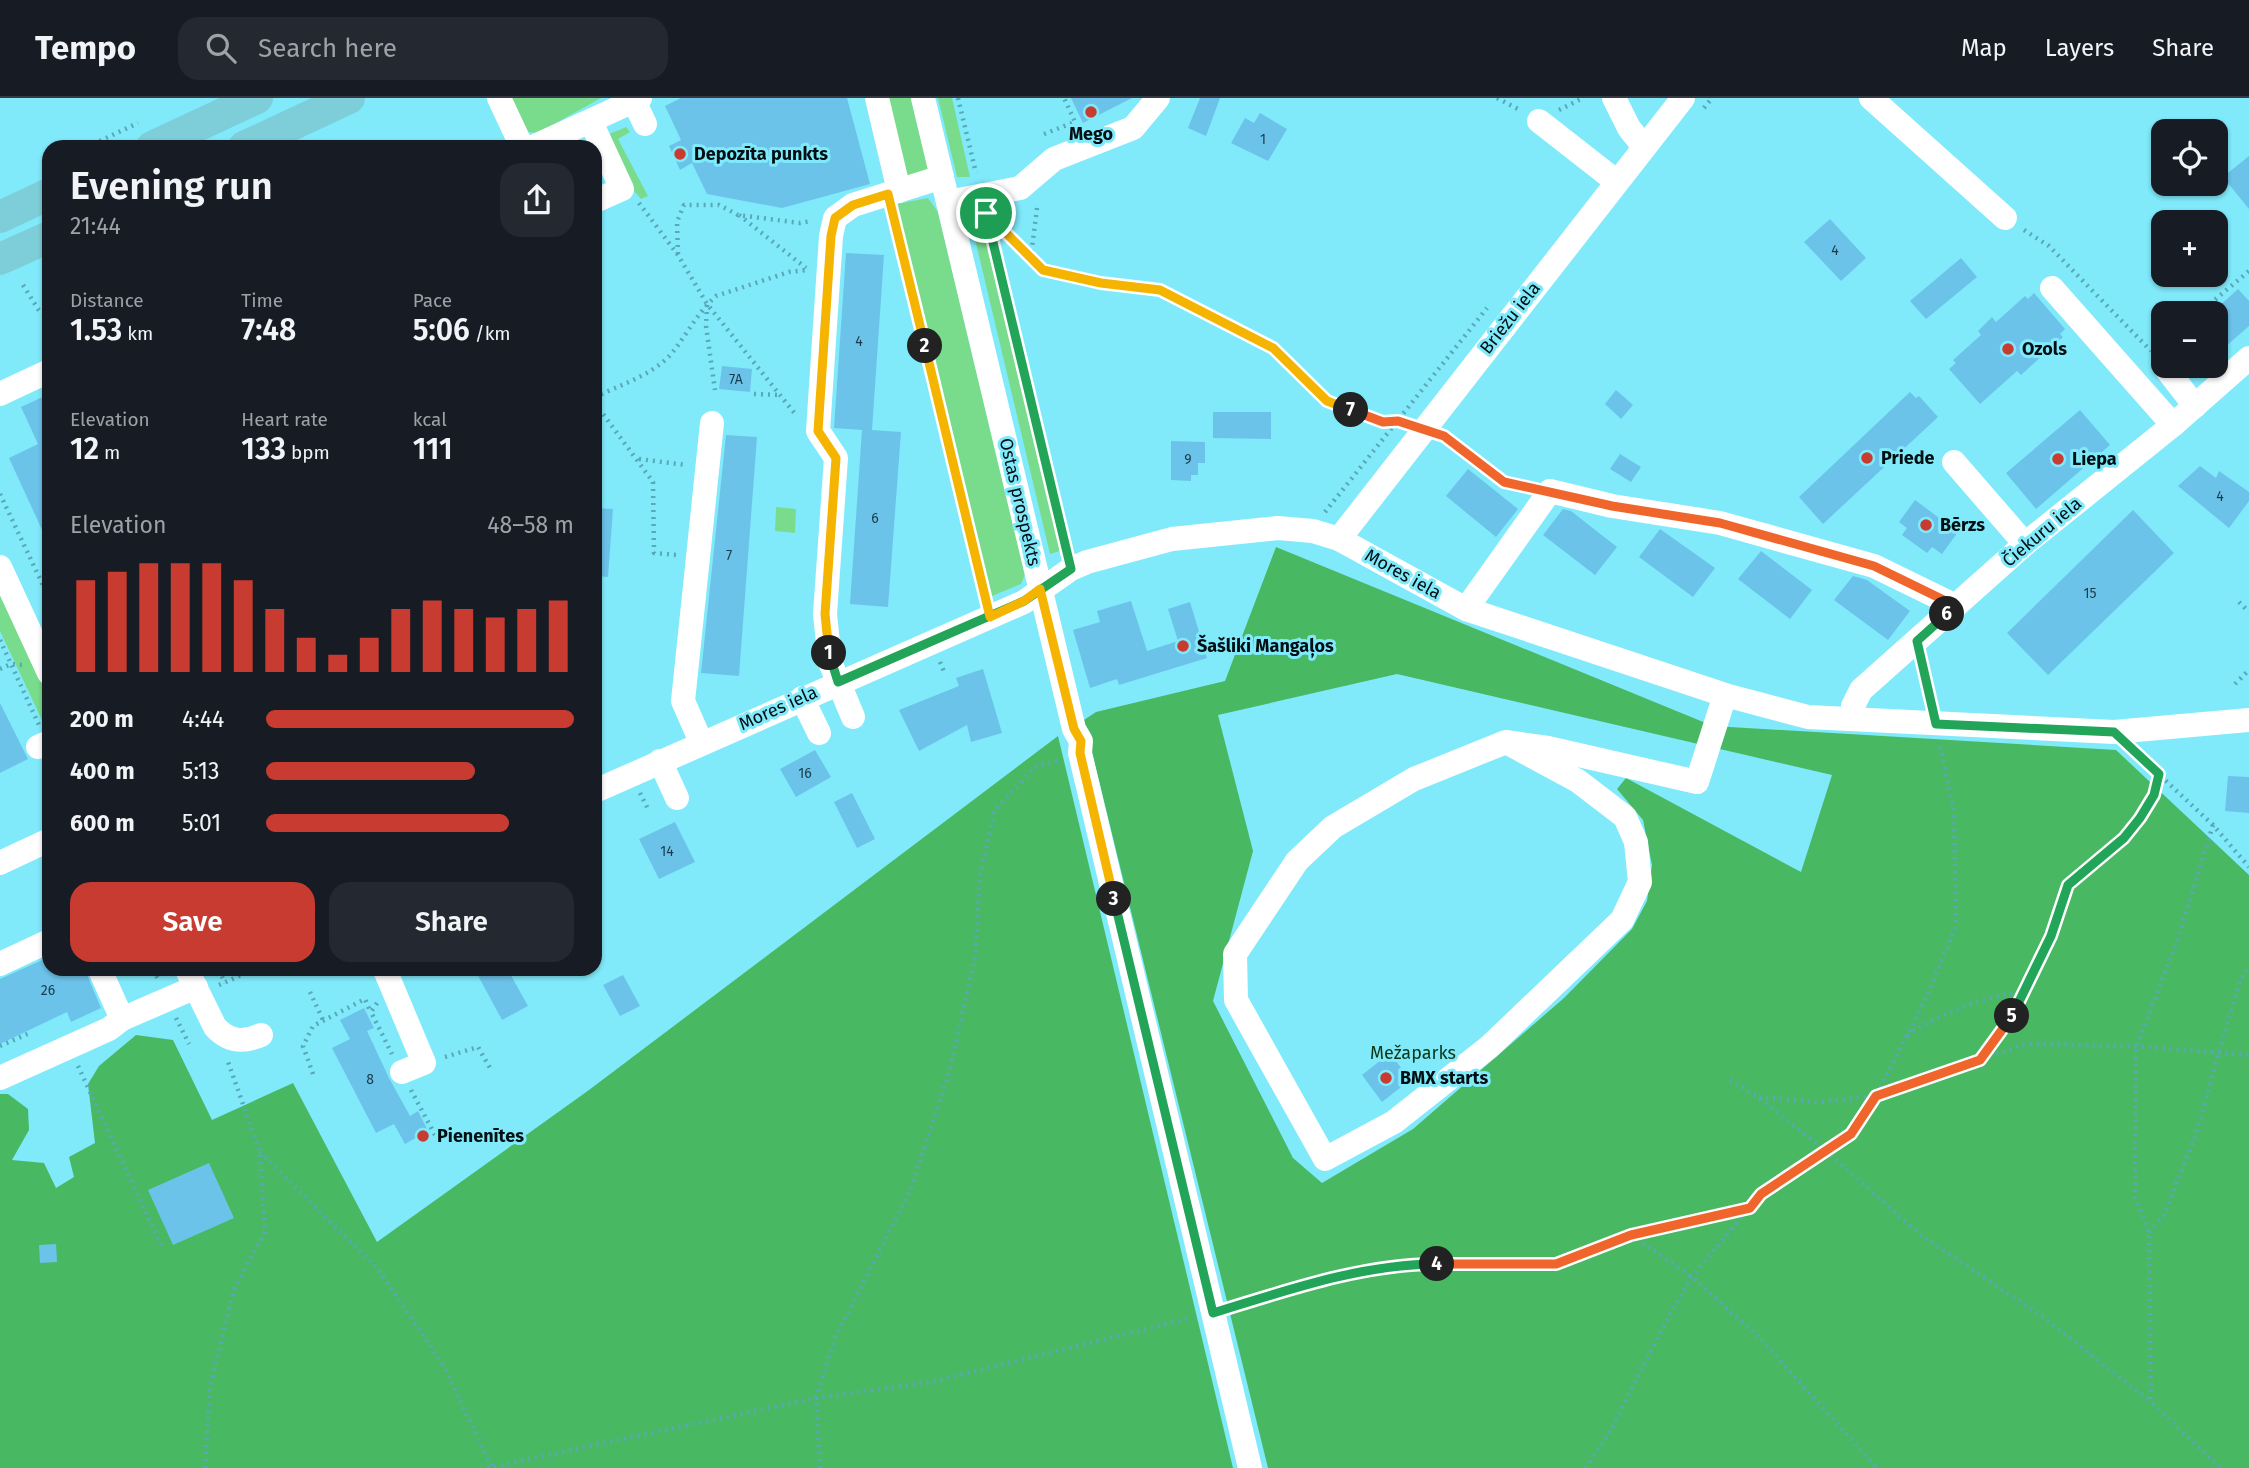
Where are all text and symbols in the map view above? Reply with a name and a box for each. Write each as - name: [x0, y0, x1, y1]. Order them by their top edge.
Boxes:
- search box: [178, 17, 668, 80]
- text: Tempo: [35, 28, 136, 68]
- icon: search: [202, 29, 240, 67]
- text: Search here: [258, 33, 397, 64]
- text: Map: [1961, 34, 2007, 62]
- text: Layers: [2045, 34, 2114, 62]
- text: Share: [2152, 34, 2214, 62]
- marker: Mego: [1083, 104, 1099, 120]
- map controls: [2151, 119, 2228, 378]
- button: locate: [2151, 119, 2228, 196]
- place label: Mego: [1069, 123, 1113, 145]
- house number: 1: [1260, 131, 1266, 148]
- place label: Depozīta punkts: [694, 143, 828, 165]
- marker: Depozīta punkts: [672, 146, 688, 162]
- text: Evening run: [70, 163, 273, 209]
- button: share: [500, 163, 574, 237]
- pin: [956, 183, 1016, 243]
- icon: arrive: [967, 194, 1005, 232]
- button: +: [2151, 210, 2228, 287]
- text: 21:44: [70, 212, 121, 240]
- house number: 4: [1831, 242, 1839, 259]
- street label: Briežu iela: [1475, 278, 1545, 358]
- text: Distance: [70, 289, 144, 312]
- text: Time: [241, 289, 283, 312]
- text: Pace: [413, 289, 452, 312]
- button: −: [2151, 301, 2228, 378]
- text: 1.53: [70, 312, 122, 348]
- text: 7:48: [241, 312, 296, 348]
- text: 5:06: [413, 312, 470, 348]
- text: km: [122, 322, 153, 345]
- text: /km: [470, 322, 511, 345]
- pin: 2: [908, 328, 942, 364]
- house number: 4: [855, 333, 863, 350]
- text: 2: [920, 334, 929, 357]
- place label: Ozols: [2022, 338, 2067, 360]
- marker: Ozols: [2000, 341, 2016, 357]
- house number: 7A: [729, 371, 743, 388]
- pin: 7: [1334, 392, 1368, 428]
- text: 7: [1346, 398, 1355, 421]
- text: Elevation: [70, 408, 150, 431]
- text: Heart rate: [241, 408, 328, 431]
- text: kcal: [413, 408, 447, 431]
- text: 12: [70, 431, 99, 467]
- text: 133: [241, 431, 286, 467]
- text: 111: [413, 431, 453, 467]
- street label: Ostas prospekts: [995, 436, 1045, 568]
- text: m: [99, 441, 120, 464]
- text: bpm: [286, 441, 330, 464]
- place label: Priede: [1881, 447, 1934, 469]
- place label: Liepa: [2072, 448, 2117, 470]
- marker: Priede: [1859, 450, 1875, 466]
- house number: 9: [1184, 451, 1192, 468]
- marker: Liepa: [2050, 451, 2066, 467]
- house number: 4: [2216, 488, 2224, 505]
- street label: Čiekuru iela: [1998, 493, 2086, 571]
- house number: 6: [871, 510, 879, 527]
- text: Elevation: [70, 511, 166, 539]
- text: 48–58 m: [487, 511, 574, 539]
- place label: Bērzs: [1940, 514, 1985, 536]
- marker: Bērzs: [1918, 517, 1934, 533]
- street label: Mores iela: [1361, 544, 1445, 604]
- house number: 7: [726, 547, 732, 564]
- house number: 15: [2083, 585, 2097, 602]
- pin: 6: [1930, 596, 1965, 632]
- text: 6: [1941, 602, 1952, 625]
- place label: Šašliki Mangaļos: [1197, 634, 1334, 658]
- pin: 1: [812, 636, 846, 670]
- marker: Šašliki Mangaļos: [1175, 638, 1191, 654]
- text: 1: [824, 641, 833, 664]
- street label: Mores iela: [735, 681, 821, 735]
- text: 200 m: [70, 705, 134, 733]
- text: 4:44: [182, 705, 224, 733]
- text: 400 m: [70, 757, 135, 785]
- text: 5:13: [182, 757, 220, 785]
- house number: 16: [798, 765, 812, 782]
- text: 600 m: [70, 809, 135, 837]
- text: 5:01: [182, 809, 221, 837]
- house number: 14: [660, 843, 674, 860]
- button: Save: [70, 882, 315, 962]
- button: Share: [329, 882, 574, 962]
- pin: 3: [1096, 882, 1132, 916]
- text: 3: [1109, 887, 1118, 910]
- house number: 26: [41, 982, 55, 999]
- pin: 5: [1994, 998, 2030, 1034]
- text: 5: [2006, 1004, 2017, 1027]
- park label: Mežaparks: [1370, 1042, 1456, 1064]
- place label: BMX starts: [1400, 1067, 1488, 1089]
- marker: BMX starts: [1378, 1070, 1394, 1086]
- house number: 8: [366, 1071, 374, 1088]
- place label: Pienenītes: [437, 1125, 524, 1147]
- marker: Pienenītes: [415, 1128, 431, 1144]
- pin: 4: [1420, 1246, 1454, 1282]
- text: 4: [1431, 1252, 1442, 1275]

